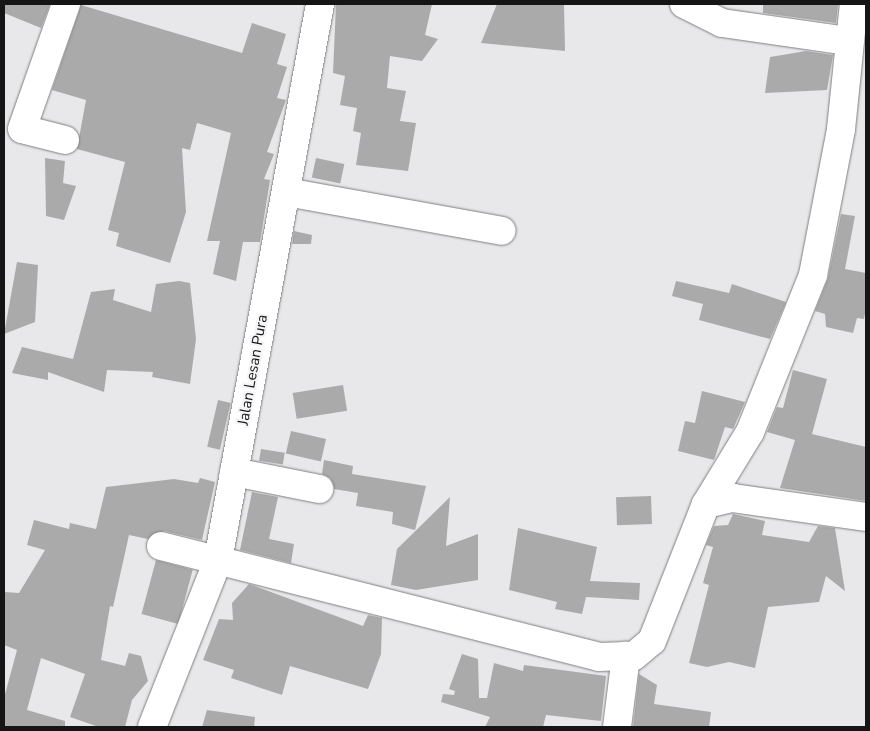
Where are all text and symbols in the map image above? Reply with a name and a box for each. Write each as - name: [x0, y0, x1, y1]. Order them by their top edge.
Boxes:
- street label: Jalan Lesan Pura: [234, 313, 272, 427]

